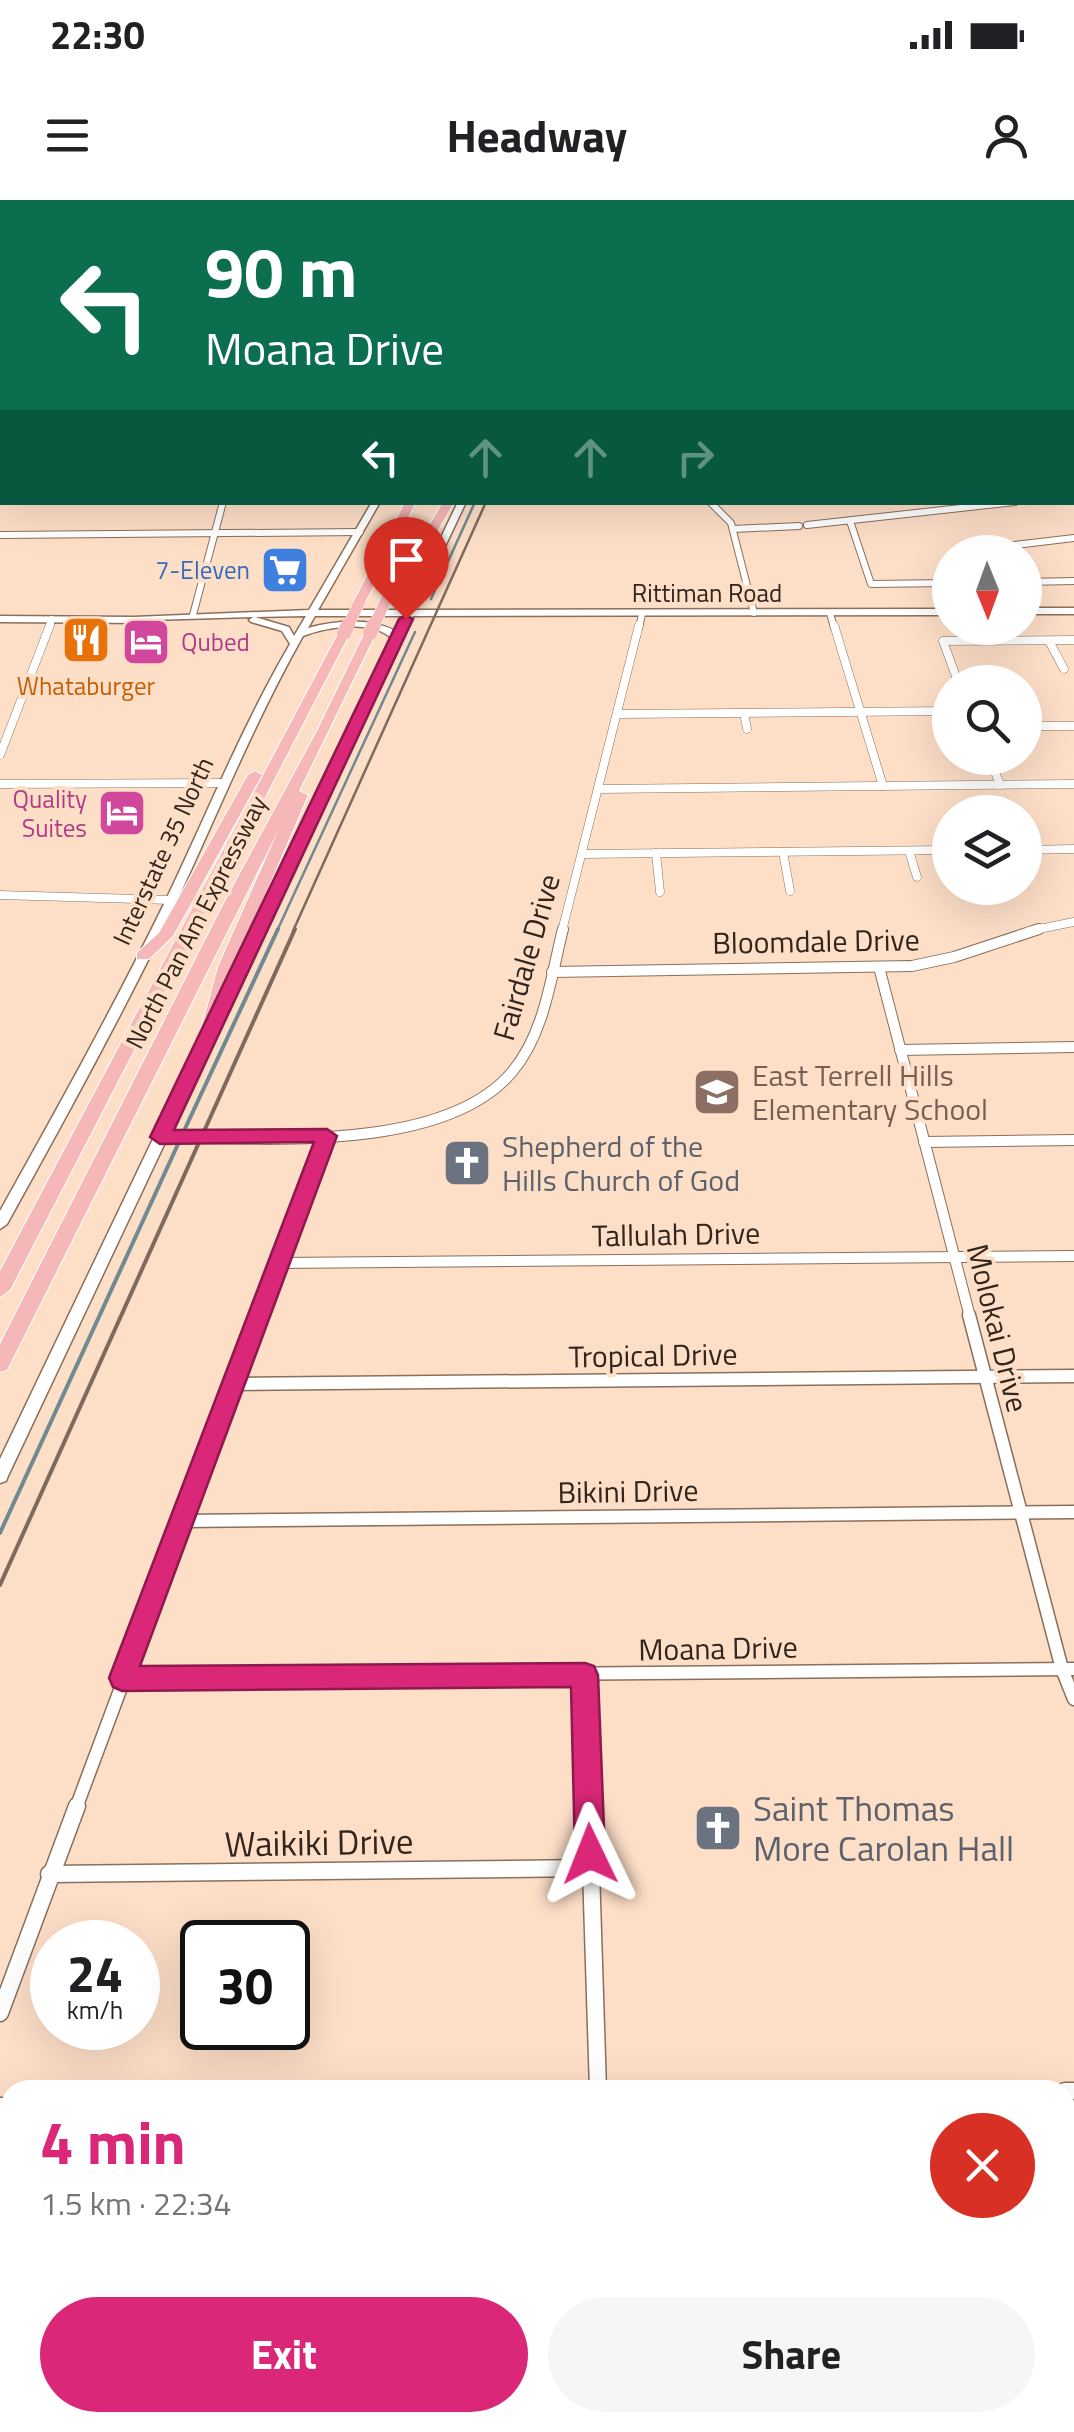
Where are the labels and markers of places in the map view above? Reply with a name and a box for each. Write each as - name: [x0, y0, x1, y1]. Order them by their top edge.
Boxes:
- pin: [364, 517, 449, 620]
- supermarket icon: 7-Eleven: [259, 544, 311, 596]
- place label: 7-Eleven: [155, 551, 250, 589]
- restaurant icon: Whataburger: [60, 614, 112, 666]
- hotel icon: Qubed: [120, 616, 172, 668]
- place label: Qubed: [181, 623, 250, 661]
- place label: Whataburger: [17, 667, 156, 705]
- place label: Quality Suites: [13, 780, 87, 847]
- hotel icon: Quality Suites: [96, 787, 148, 839]
- place label: East Terrell Hills Elementary School: [752, 1052, 988, 1132]
- school or university icon: East Terrell Hills Elementary School: [691, 1066, 743, 1118]
- place label: Shepherd of the Hills Church of God: [502, 1123, 740, 1203]
- church icon: Shepherd of the Hills Church of God: [441, 1137, 493, 1189]
- place label: Saint Thomas More Carolan Hall: [753, 1781, 1014, 1875]
- church icon: Saint Thomas More Carolan Hall: [692, 1802, 744, 1854]

